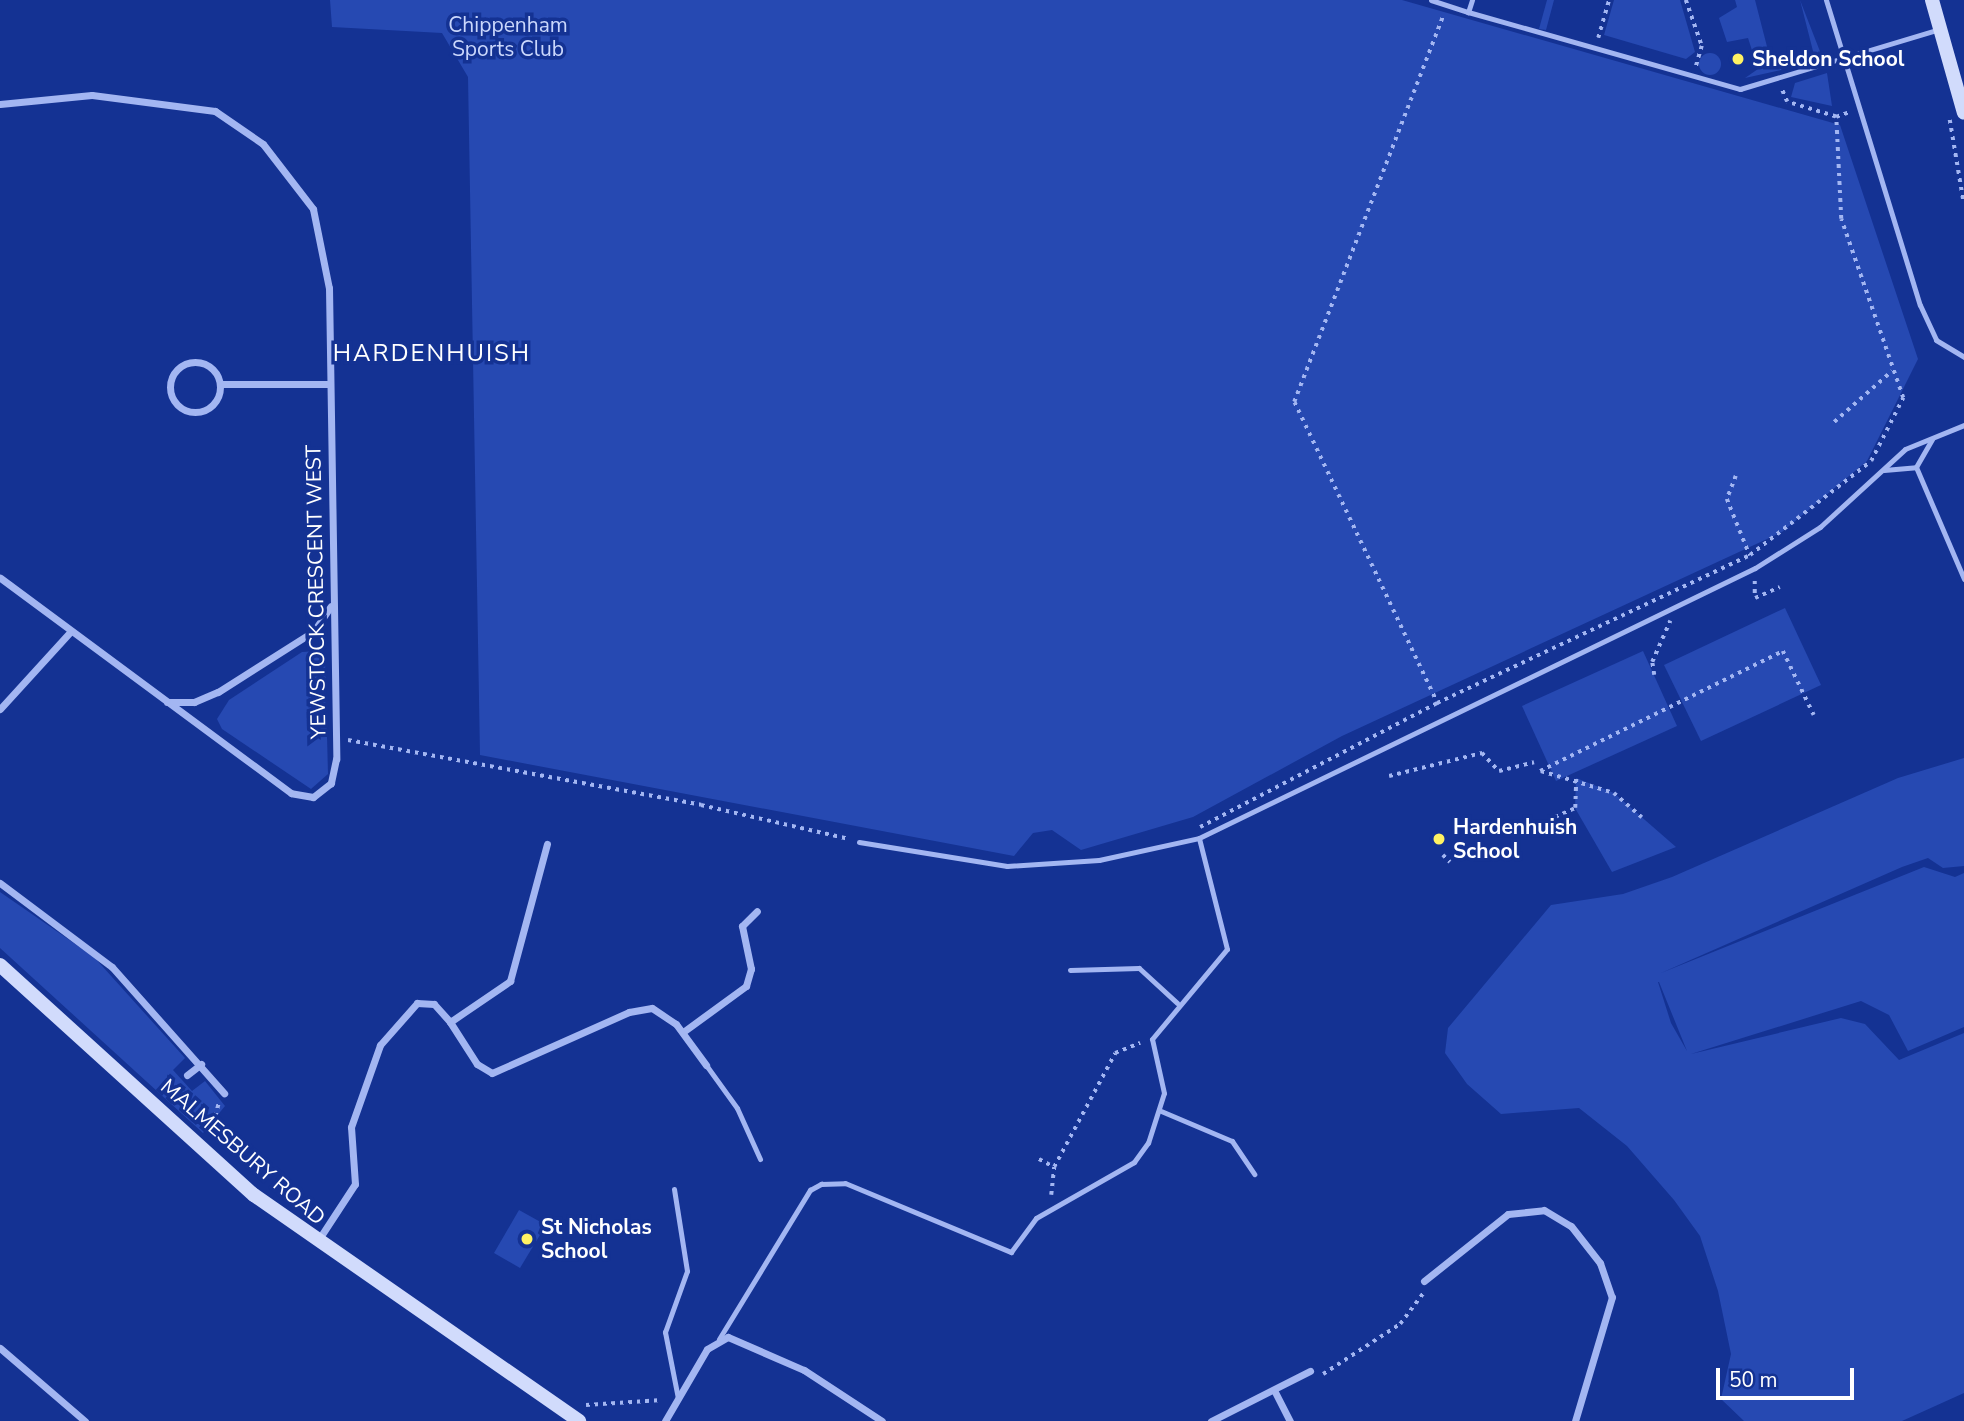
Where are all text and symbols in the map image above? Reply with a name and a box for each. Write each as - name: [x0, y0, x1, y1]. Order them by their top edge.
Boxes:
- park label: Chippenham Sports Club: [448, 12, 568, 62]
- place label: Sheldon School: [1752, 46, 1905, 72]
- marker: Sheldon School: [1730, 51, 1746, 67]
- district label: HARDENHUISH: [334, 340, 530, 368]
- street label: YEWSTOCK CRESCENT WEST: [301, 445, 331, 739]
- place label: Hardenhuish School: [1453, 814, 1577, 864]
- marker: Hardenhuish School: [1431, 831, 1447, 847]
- street label: MALMESBURY ROAD: [156, 1074, 330, 1230]
- place label: St Nicholas School: [541, 1214, 652, 1264]
- marker: St Nicholas School: [519, 1231, 535, 1247]
- scale bar: [1719, 1354, 1857, 1398]
- text: 50 m: [1729, 1366, 1778, 1394]

